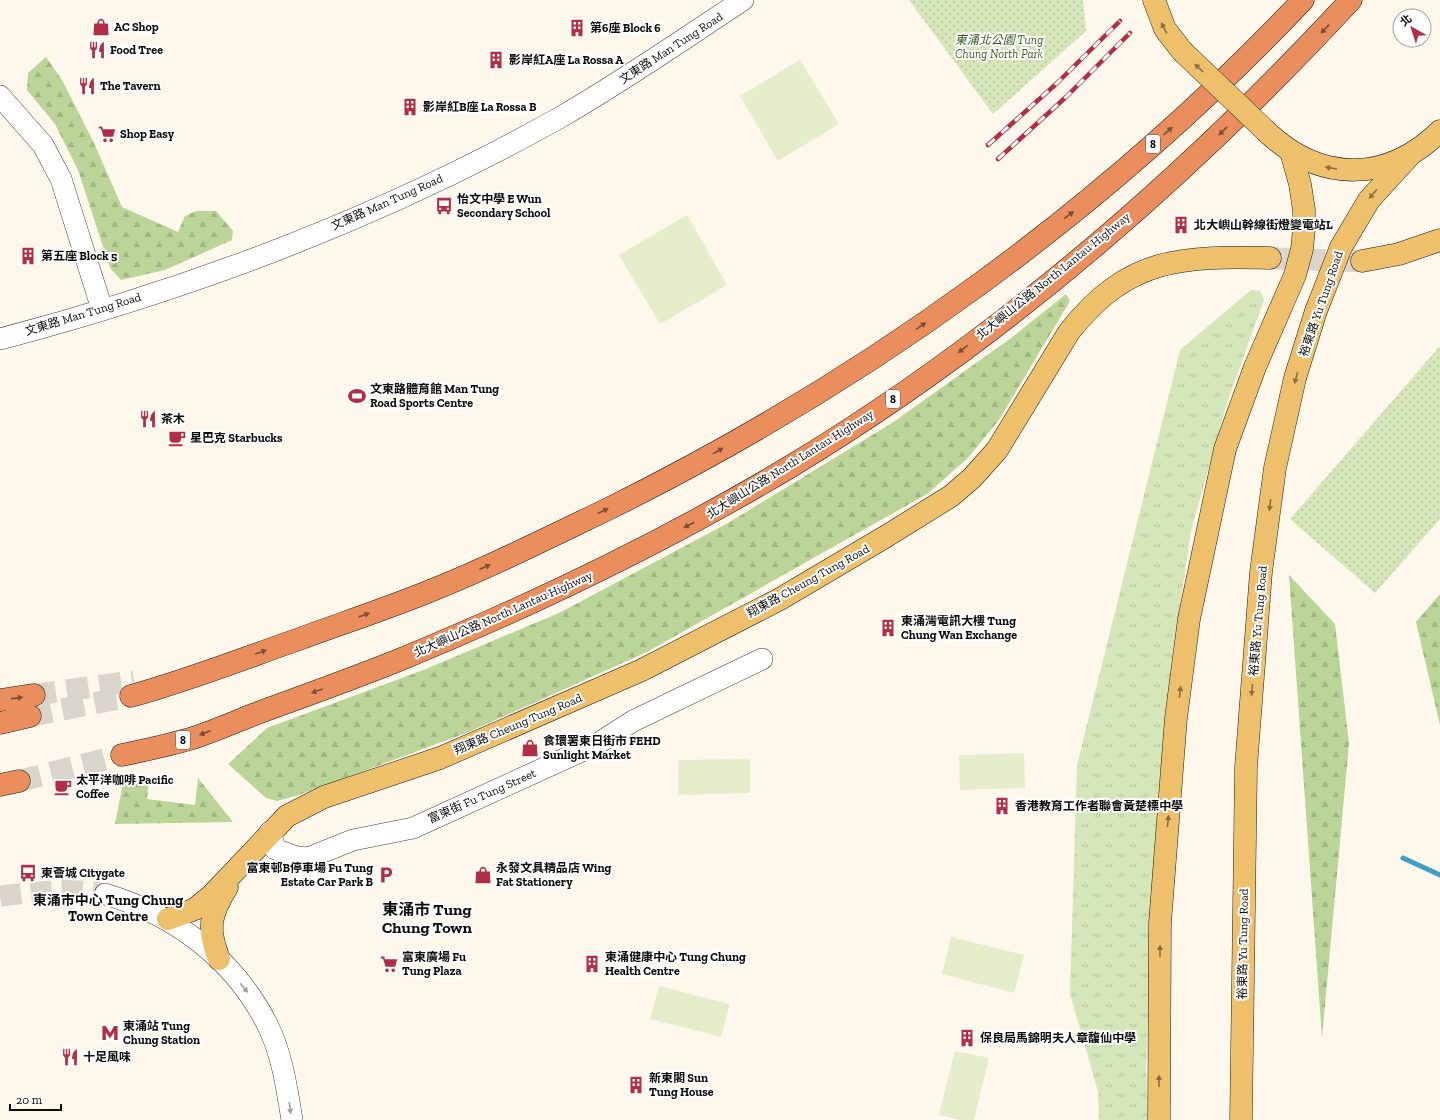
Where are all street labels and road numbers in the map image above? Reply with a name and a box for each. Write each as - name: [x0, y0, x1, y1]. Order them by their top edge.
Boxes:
- street label: 文東路 Man Tung Road: [617, 9, 726, 87]
- road number: 8: [1146, 135, 1160, 153]
- street label: 文東路 Man Tung Road: [329, 171, 445, 233]
- street label: 北大嶼山公路 North Lantau Highway: [973, 209, 1133, 342]
- street label: 裕東路 Yu Tung Road: [1296, 249, 1346, 359]
- street label: 文東路 Man Tung Road: [23, 290, 143, 338]
- road number: 8: [886, 390, 900, 408]
- street label: 北大嶼山公路 North Lantau Highway: [704, 406, 877, 521]
- street label: 翔東路 Cheung Tung Road: [744, 541, 872, 620]
- street label: 裕東路 Yu Tung Road: [1246, 565, 1270, 677]
- street label: 北大嶼山公路 North Lantau Highway: [412, 568, 595, 660]
- street label: 翔東路 Cheung Tung Road: [452, 691, 584, 757]
- road number: 8: [176, 731, 190, 749]
- street label: 富東街 Fu Tung Street: [426, 766, 539, 826]
- street label: 裕東路 Yu Tung Road: [1235, 888, 1251, 1000]

